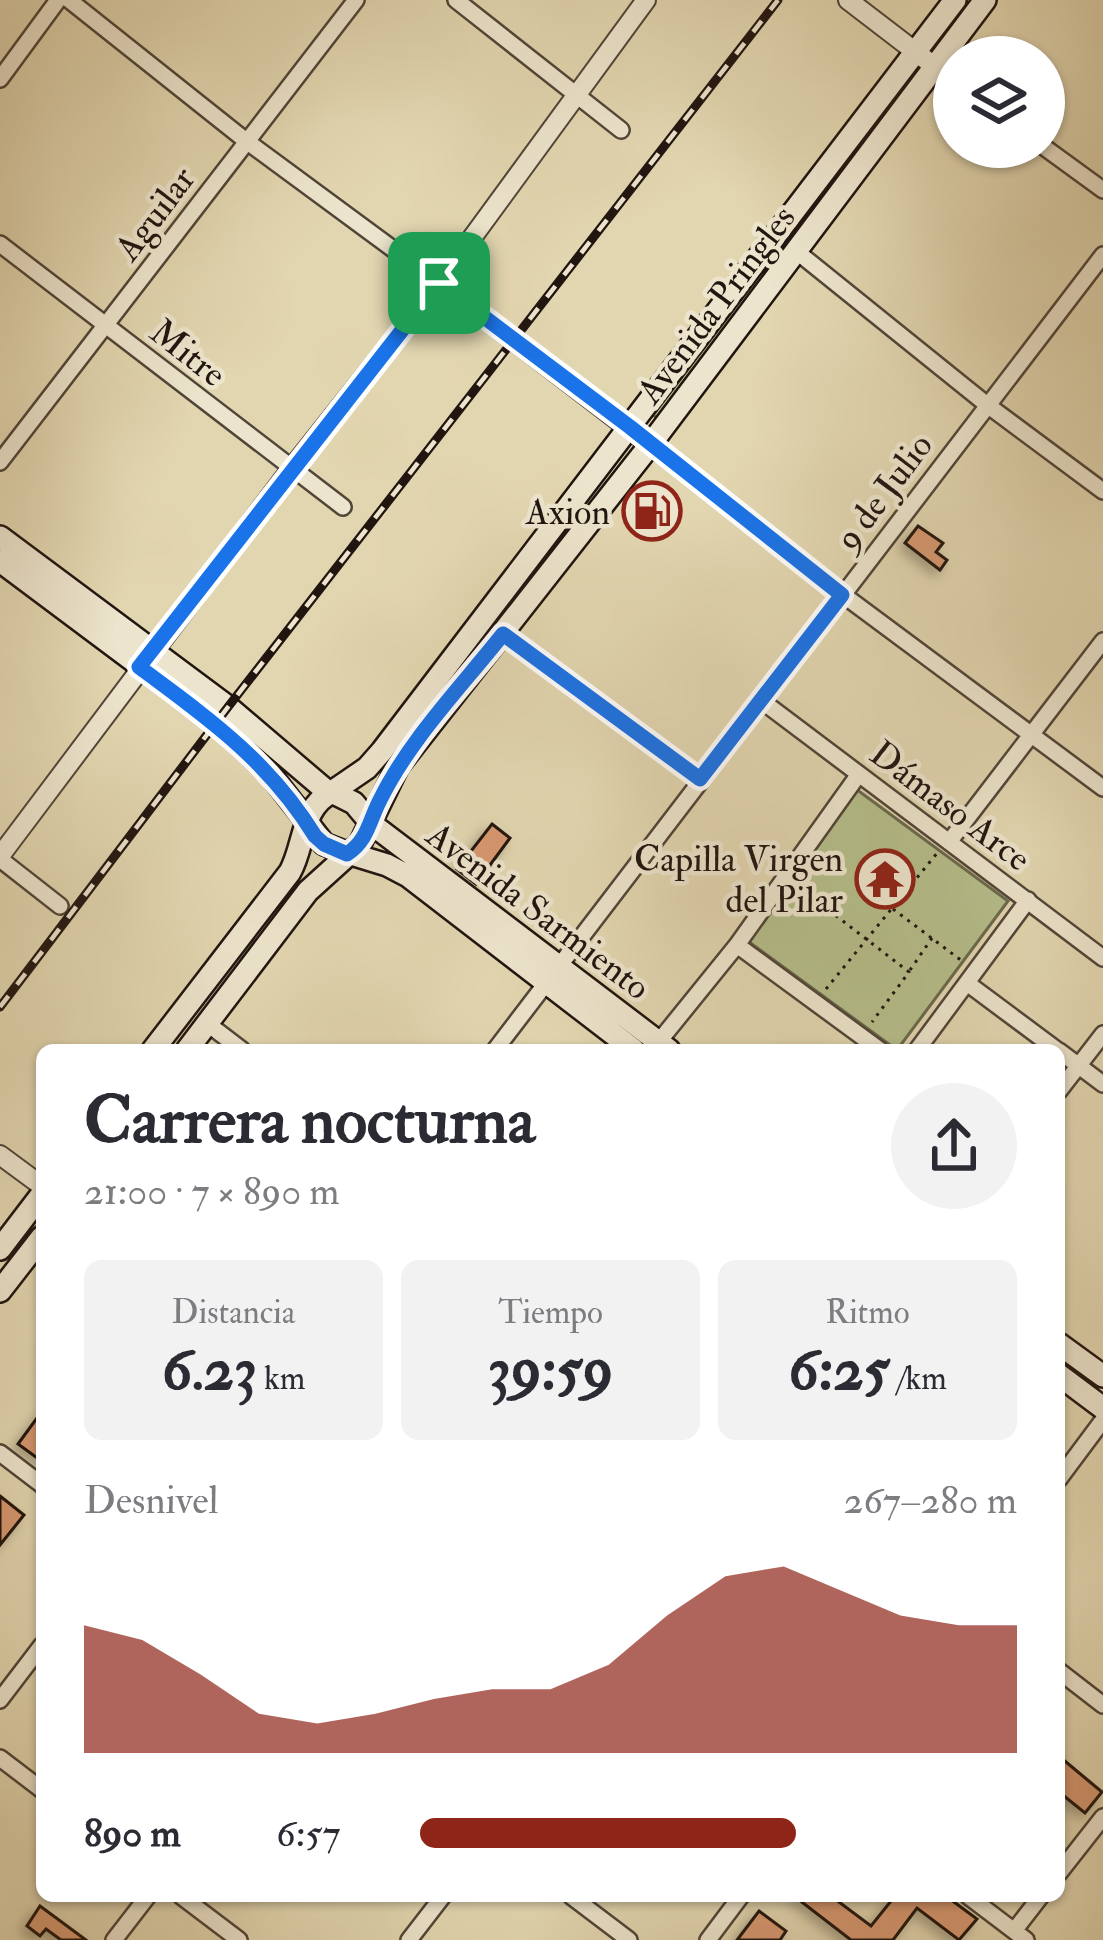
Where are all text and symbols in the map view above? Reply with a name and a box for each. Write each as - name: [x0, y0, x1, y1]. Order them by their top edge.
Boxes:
- map controls: [933, 36, 1065, 168]
- button: layers: [933, 36, 1065, 168]
- street label: Aguilar: [105, 157, 206, 271]
- street label: Avenida Pringles: [626, 197, 805, 414]
- pin: [388, 232, 490, 334]
- icon: arrive: [406, 250, 472, 316]
- street label: Mitre: [141, 310, 235, 397]
- street label: 9 de Julio: [824, 425, 943, 562]
- fuel station icon: Axion: [621, 480, 683, 542]
- place label: Axion: [525, 490, 610, 535]
- street label: Dámaso Arce: [861, 731, 1039, 881]
- street label: Avenida Sarmiento: [417, 812, 659, 1010]
- place label: Capilla Virgen del Pilar: [634, 837, 844, 923]
- temple icon: Capilla Virgen del Pilar: [854, 848, 916, 910]
- text: Carrera nocturna: [84, 1080, 535, 1163]
- button: share: [891, 1083, 1017, 1209]
- text: 21:00 · 7 × 890 m: [84, 1167, 340, 1216]
- text: Distancia: [172, 1292, 295, 1333]
- text: Tiempo: [498, 1292, 603, 1333]
- text: Ritmo: [825, 1292, 910, 1333]
- text: 6.23: [162, 1333, 257, 1408]
- text: 39:59: [488, 1333, 613, 1408]
- text: 6:25: [788, 1333, 890, 1408]
- text: km: [257, 1358, 305, 1399]
- text: /km: [890, 1358, 947, 1399]
- text: Desnivel: [84, 1476, 219, 1525]
- text: 267–280 m: [843, 1476, 1017, 1525]
- text: 890 m: [84, 1809, 181, 1858]
- text: 6:57: [276, 1809, 340, 1858]

